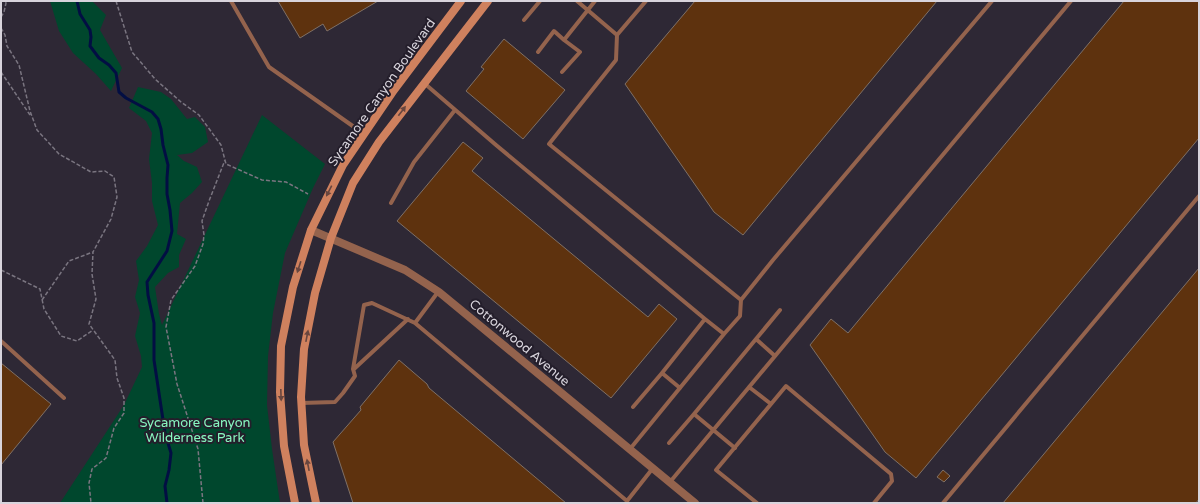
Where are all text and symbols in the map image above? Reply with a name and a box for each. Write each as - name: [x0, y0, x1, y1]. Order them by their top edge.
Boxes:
- street label: Sycamore Canyon Boulevard: [325, 16, 439, 170]
- one-way arrow: [398, 105, 407, 116]
- one-way arrow: [326, 185, 333, 197]
- one-way arrow: [296, 261, 302, 273]
- street label: Cottonwood Avenue: [466, 296, 573, 390]
- one-way arrow: [304, 330, 310, 342]
- one-way arrow: [277, 389, 284, 401]
- park label: Sycamore Canyon Wilderness Park: [140, 415, 250, 446]
- one-way arrow: [304, 459, 310, 471]

